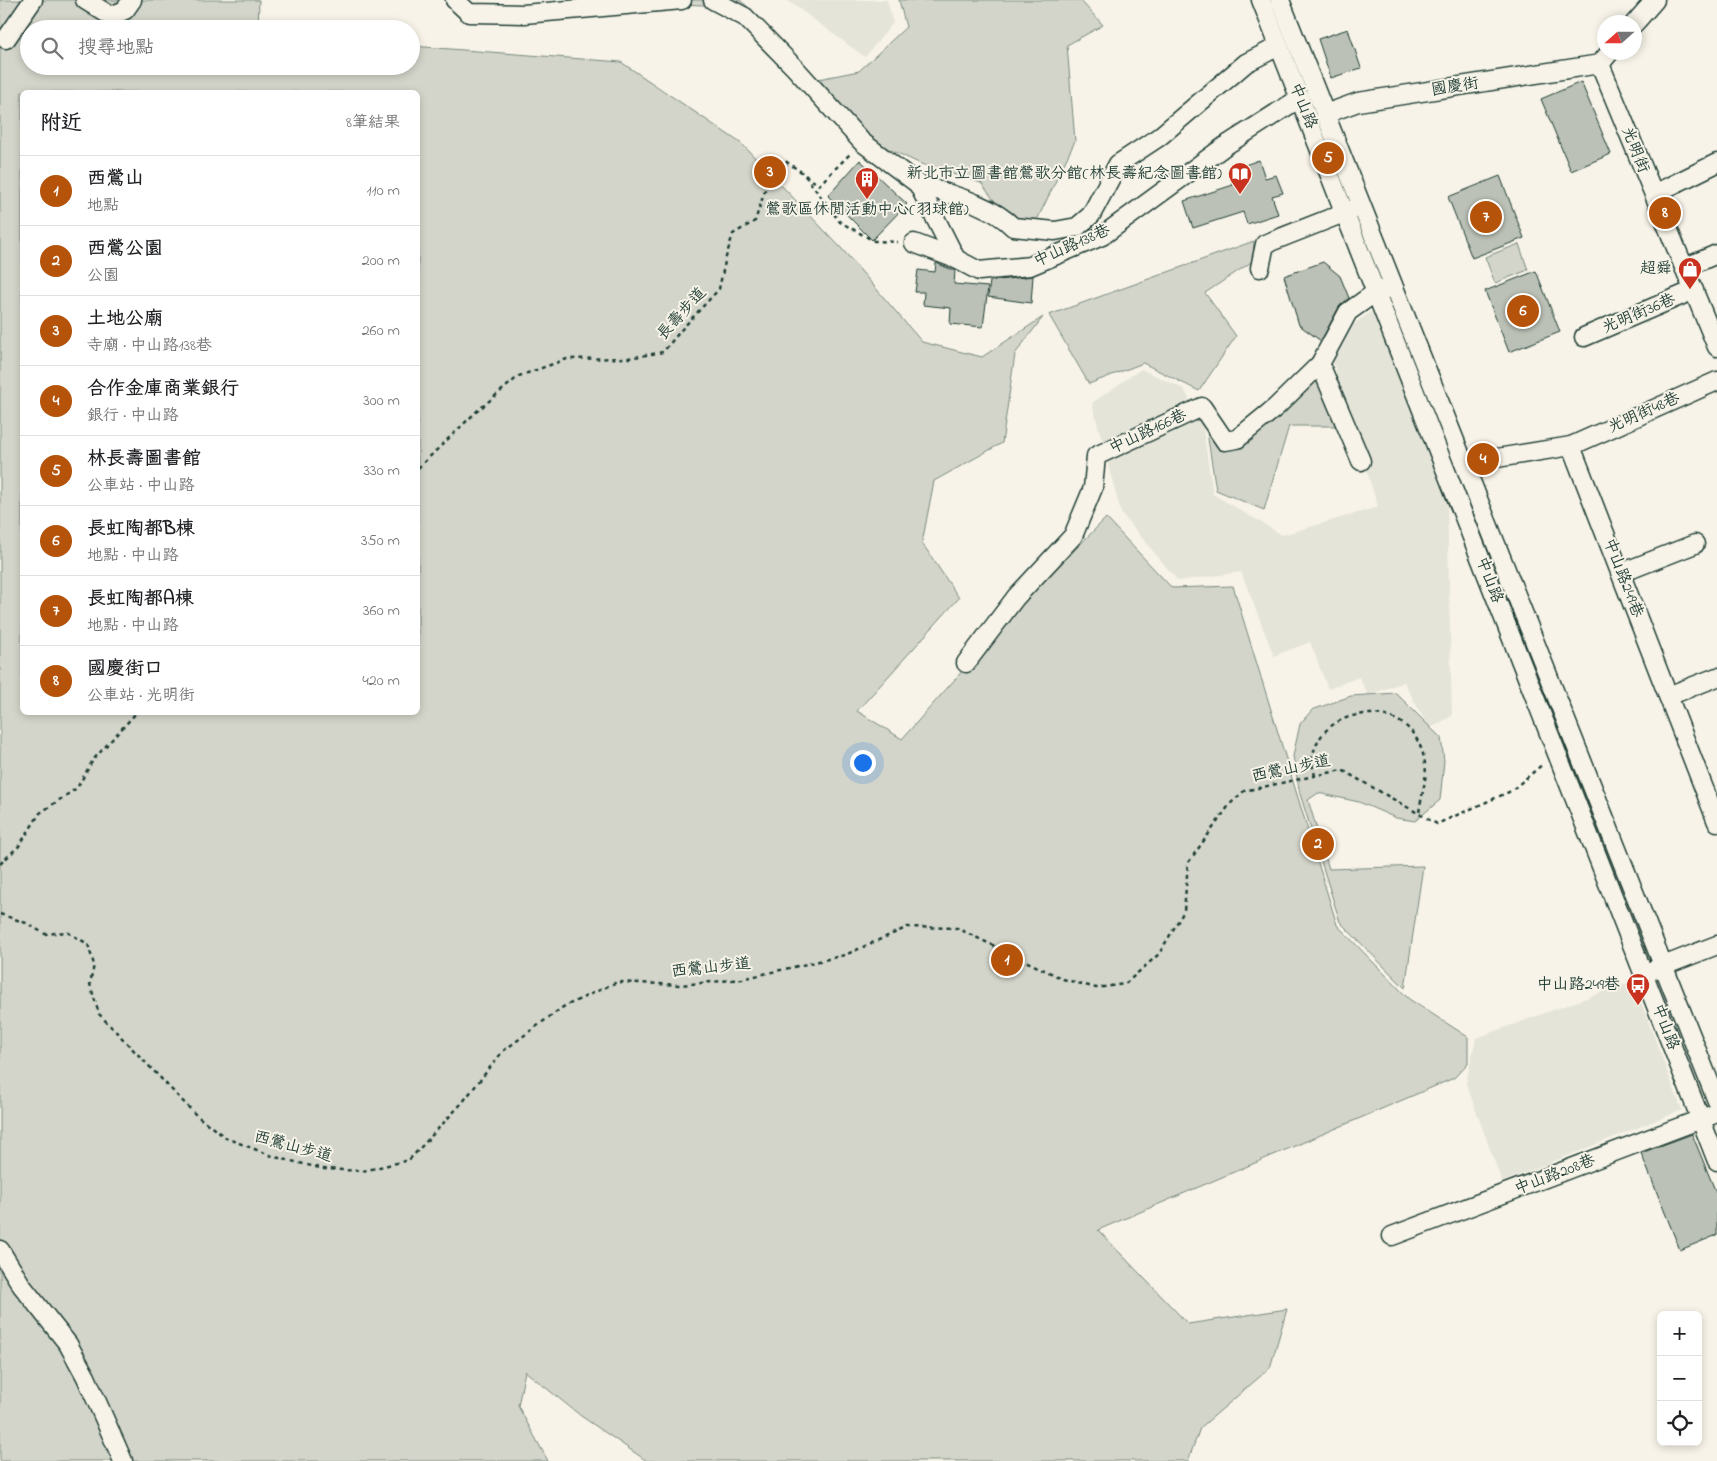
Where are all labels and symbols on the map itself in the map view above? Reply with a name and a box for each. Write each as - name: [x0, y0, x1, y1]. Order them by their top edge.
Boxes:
- north arrow: [1597, 15, 1642, 60]
- street label: 國慶街: [1429, 71, 1481, 103]
- street label: 中山路: [1283, 79, 1323, 133]
- street label: 光明街: [1615, 123, 1655, 177]
- pin: 5: [1312, 139, 1344, 177]
- pin: 3: [754, 153, 786, 191]
- library icon: 新北市立圖書館鶯歌分館(林長壽紀念圖書館): [1227, 161, 1253, 195]
- place label: 新北市立圖書館鶯歌分館(林長壽紀念圖書館): [907, 162, 1222, 186]
- building icon: 鶯歌區休閒活動中心(羽球館): [854, 166, 880, 200]
- pin: 8: [1649, 194, 1681, 232]
- place label: 鶯歌區休閒活動中心(羽球館): [765, 198, 969, 222]
- pin: 7: [1470, 198, 1502, 236]
- street label: 中山路138巷: [1030, 218, 1114, 274]
- shop icon: 超舜: [1677, 256, 1703, 290]
- place label: 超舜: [1640, 257, 1672, 281]
- street label: 長壽步道: [652, 282, 712, 346]
- street label: 光明街36巷: [1599, 288, 1679, 340]
- pin: 6: [1507, 292, 1539, 330]
- street label: 光明街48巷: [1604, 386, 1684, 440]
- street label: 中山路166巷: [1105, 404, 1191, 460]
- pin: 4: [1467, 440, 1499, 478]
- street label: 中山路249巷: [1597, 535, 1649, 621]
- street label: 中山路: [1469, 553, 1509, 607]
- street label: 西鶯山步道: [1249, 749, 1333, 789]
- your location: [850, 750, 876, 776]
- pin: 2: [1302, 825, 1334, 863]
- pin: 1: [991, 941, 1023, 979]
- street label: 西鶯山步道: [670, 952, 752, 984]
- bus stop icon: 中山路249巷: [1625, 972, 1651, 1006]
- place label: 中山路249巷: [1537, 973, 1620, 997]
- street label: 中山路: [1645, 1000, 1685, 1054]
- street label: 西鶯山步道: [251, 1125, 335, 1169]
- street label: 中山路208巷: [1511, 1149, 1599, 1201]

